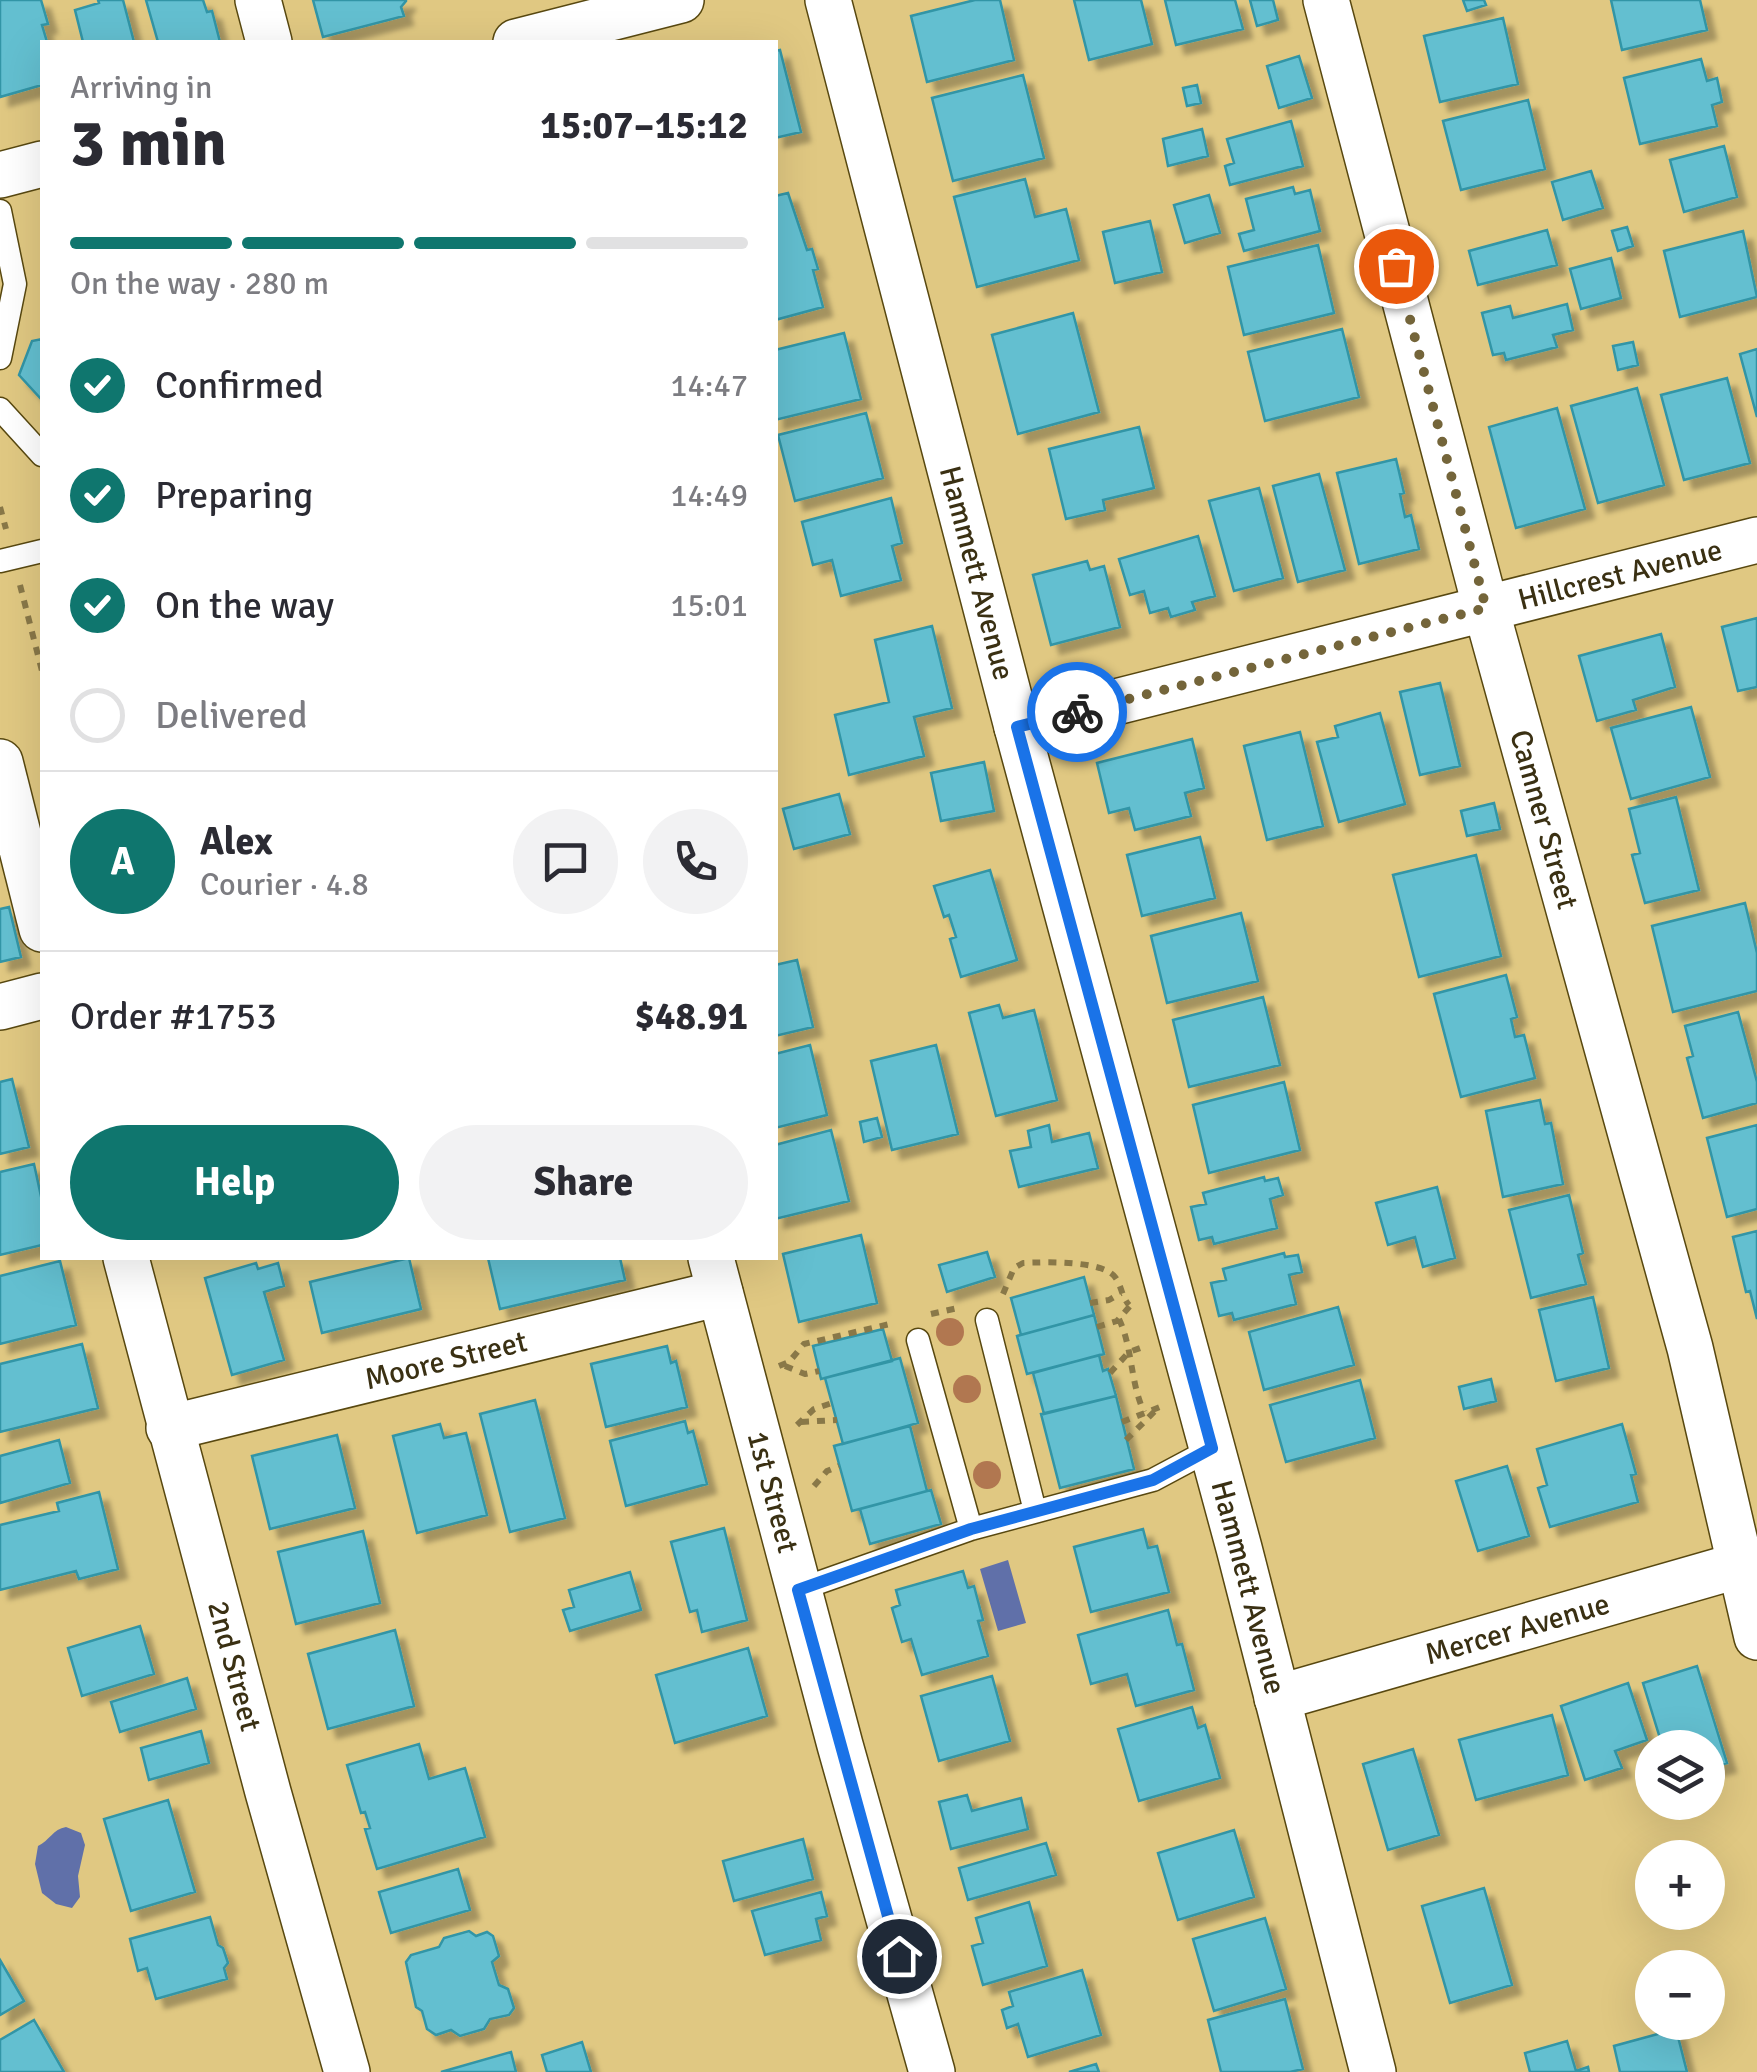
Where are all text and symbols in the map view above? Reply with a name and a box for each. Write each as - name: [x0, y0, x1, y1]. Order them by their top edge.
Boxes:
- text: Arriving in: [70, 68, 212, 107]
- text: 15:07–15:12: [540, 102, 748, 149]
- text: 3 min: [70, 104, 227, 184]
- pin: [1354, 224, 1439, 309]
- icon: bag: [1369, 239, 1424, 294]
- text: On the way · 280 m: [70, 264, 329, 303]
- icon: check: [70, 358, 125, 413]
- text: Confirmed: [155, 362, 324, 409]
- text: 14:47: [670, 366, 748, 405]
- street label: Hammett Avenue: [931, 462, 1022, 684]
- icon: check: [70, 468, 125, 523]
- text: Preparing: [155, 472, 313, 519]
- text: 14:49: [670, 476, 748, 515]
- street label: Hillcrest Avenue: [1514, 532, 1726, 619]
- icon: check: [70, 578, 125, 633]
- text: On the way: [155, 582, 334, 629]
- text: 15:01: [670, 586, 748, 625]
- courier: [1027, 662, 1127, 762]
- icon: bike: [1050, 685, 1105, 740]
- text: Delivered: [155, 692, 308, 739]
- street label: Camner Street: [1501, 726, 1586, 913]
- button: chat: [513, 809, 618, 914]
- button: phone: [643, 809, 748, 914]
- text: Alex: [200, 818, 273, 865]
- text: A: [110, 838, 135, 885]
- text: Courier · 4.8: [200, 865, 369, 904]
- text: Order #1753: [70, 993, 277, 1040]
- text: $48.91: [635, 993, 748, 1040]
- button: Help: [70, 1125, 399, 1240]
- button: Share: [419, 1125, 748, 1240]
- street label: Moore Street: [361, 1323, 531, 1398]
- street label: 1st Street: [739, 1427, 806, 1557]
- street label: Hammett Avenue: [1202, 1476, 1294, 1698]
- street label: Mercer Avenue: [1421, 1585, 1614, 1673]
- street label: 2nd Street: [199, 1597, 269, 1735]
- map controls: [1635, 1730, 1725, 2040]
- button: layers: [1635, 1730, 1725, 1820]
- button: +: [1635, 1840, 1725, 1930]
- pin: [857, 1914, 942, 1999]
- icon: home: [872, 1929, 927, 1984]
- button: −: [1635, 1950, 1725, 2040]

